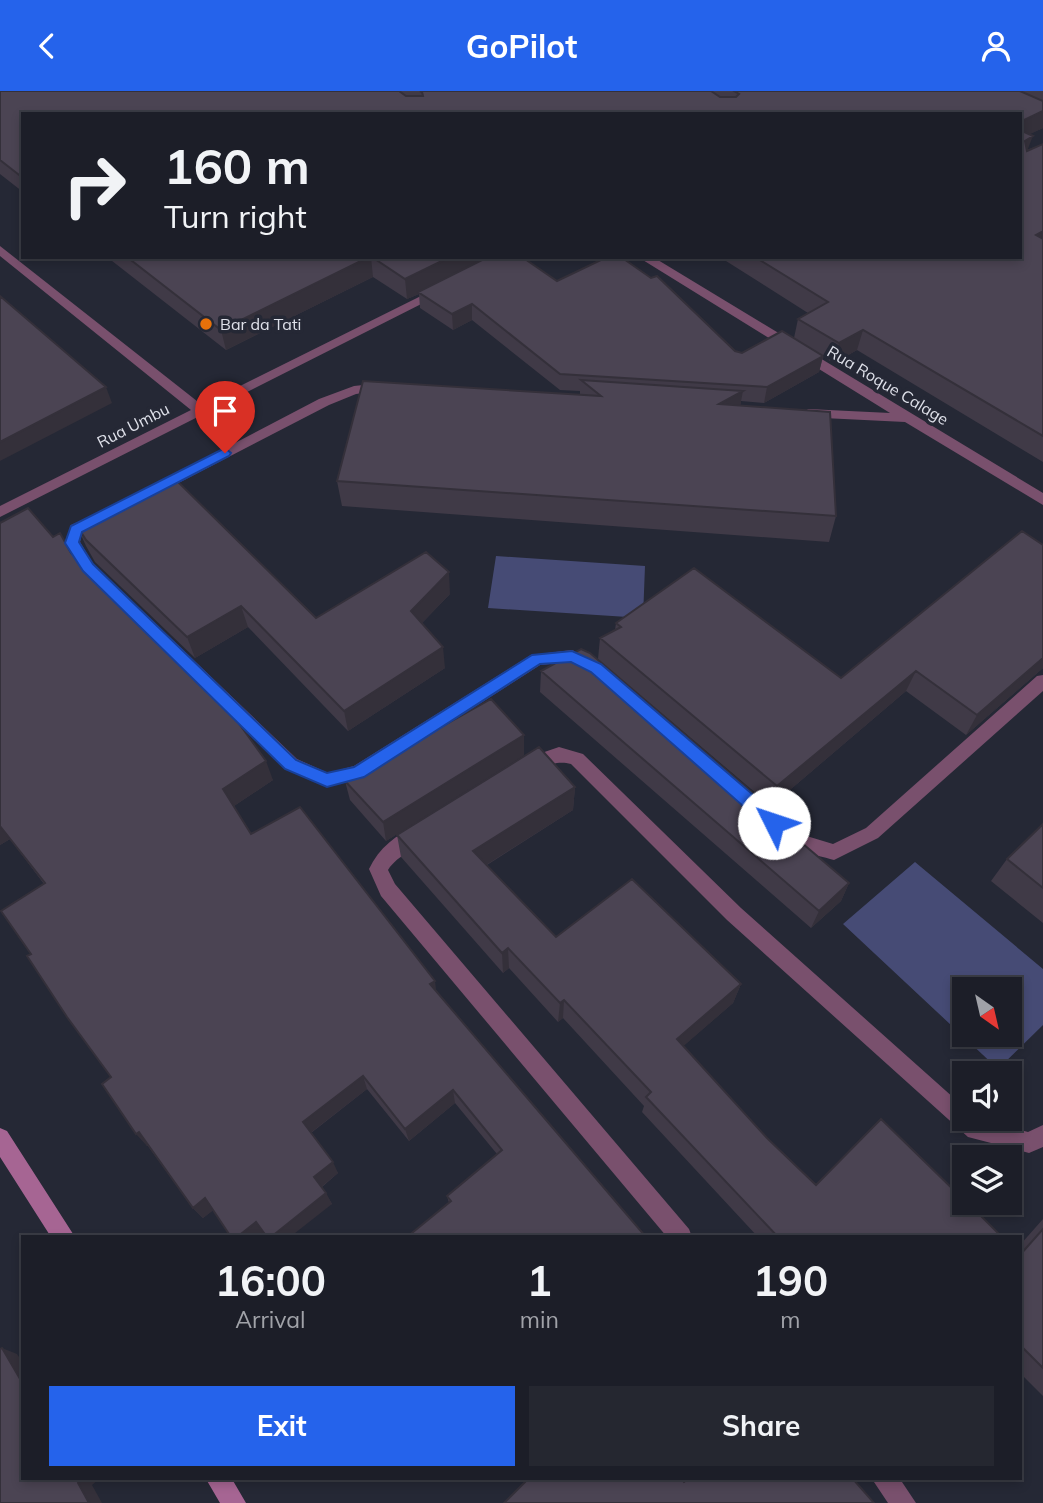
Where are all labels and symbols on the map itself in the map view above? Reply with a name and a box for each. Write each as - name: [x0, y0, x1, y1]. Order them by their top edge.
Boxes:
- place label: Bar da Tati: [220, 314, 301, 334]
- marker: Bar da Tati: [198, 316, 214, 332]
- street label: Rua Roque Calage: [824, 341, 952, 429]
- pin: [195, 381, 255, 453]
- street label: Rua Umbu: [93, 398, 173, 452]
- position arrow: [737, 786, 811, 860]
- north arrow: [952, 977, 1022, 1047]

